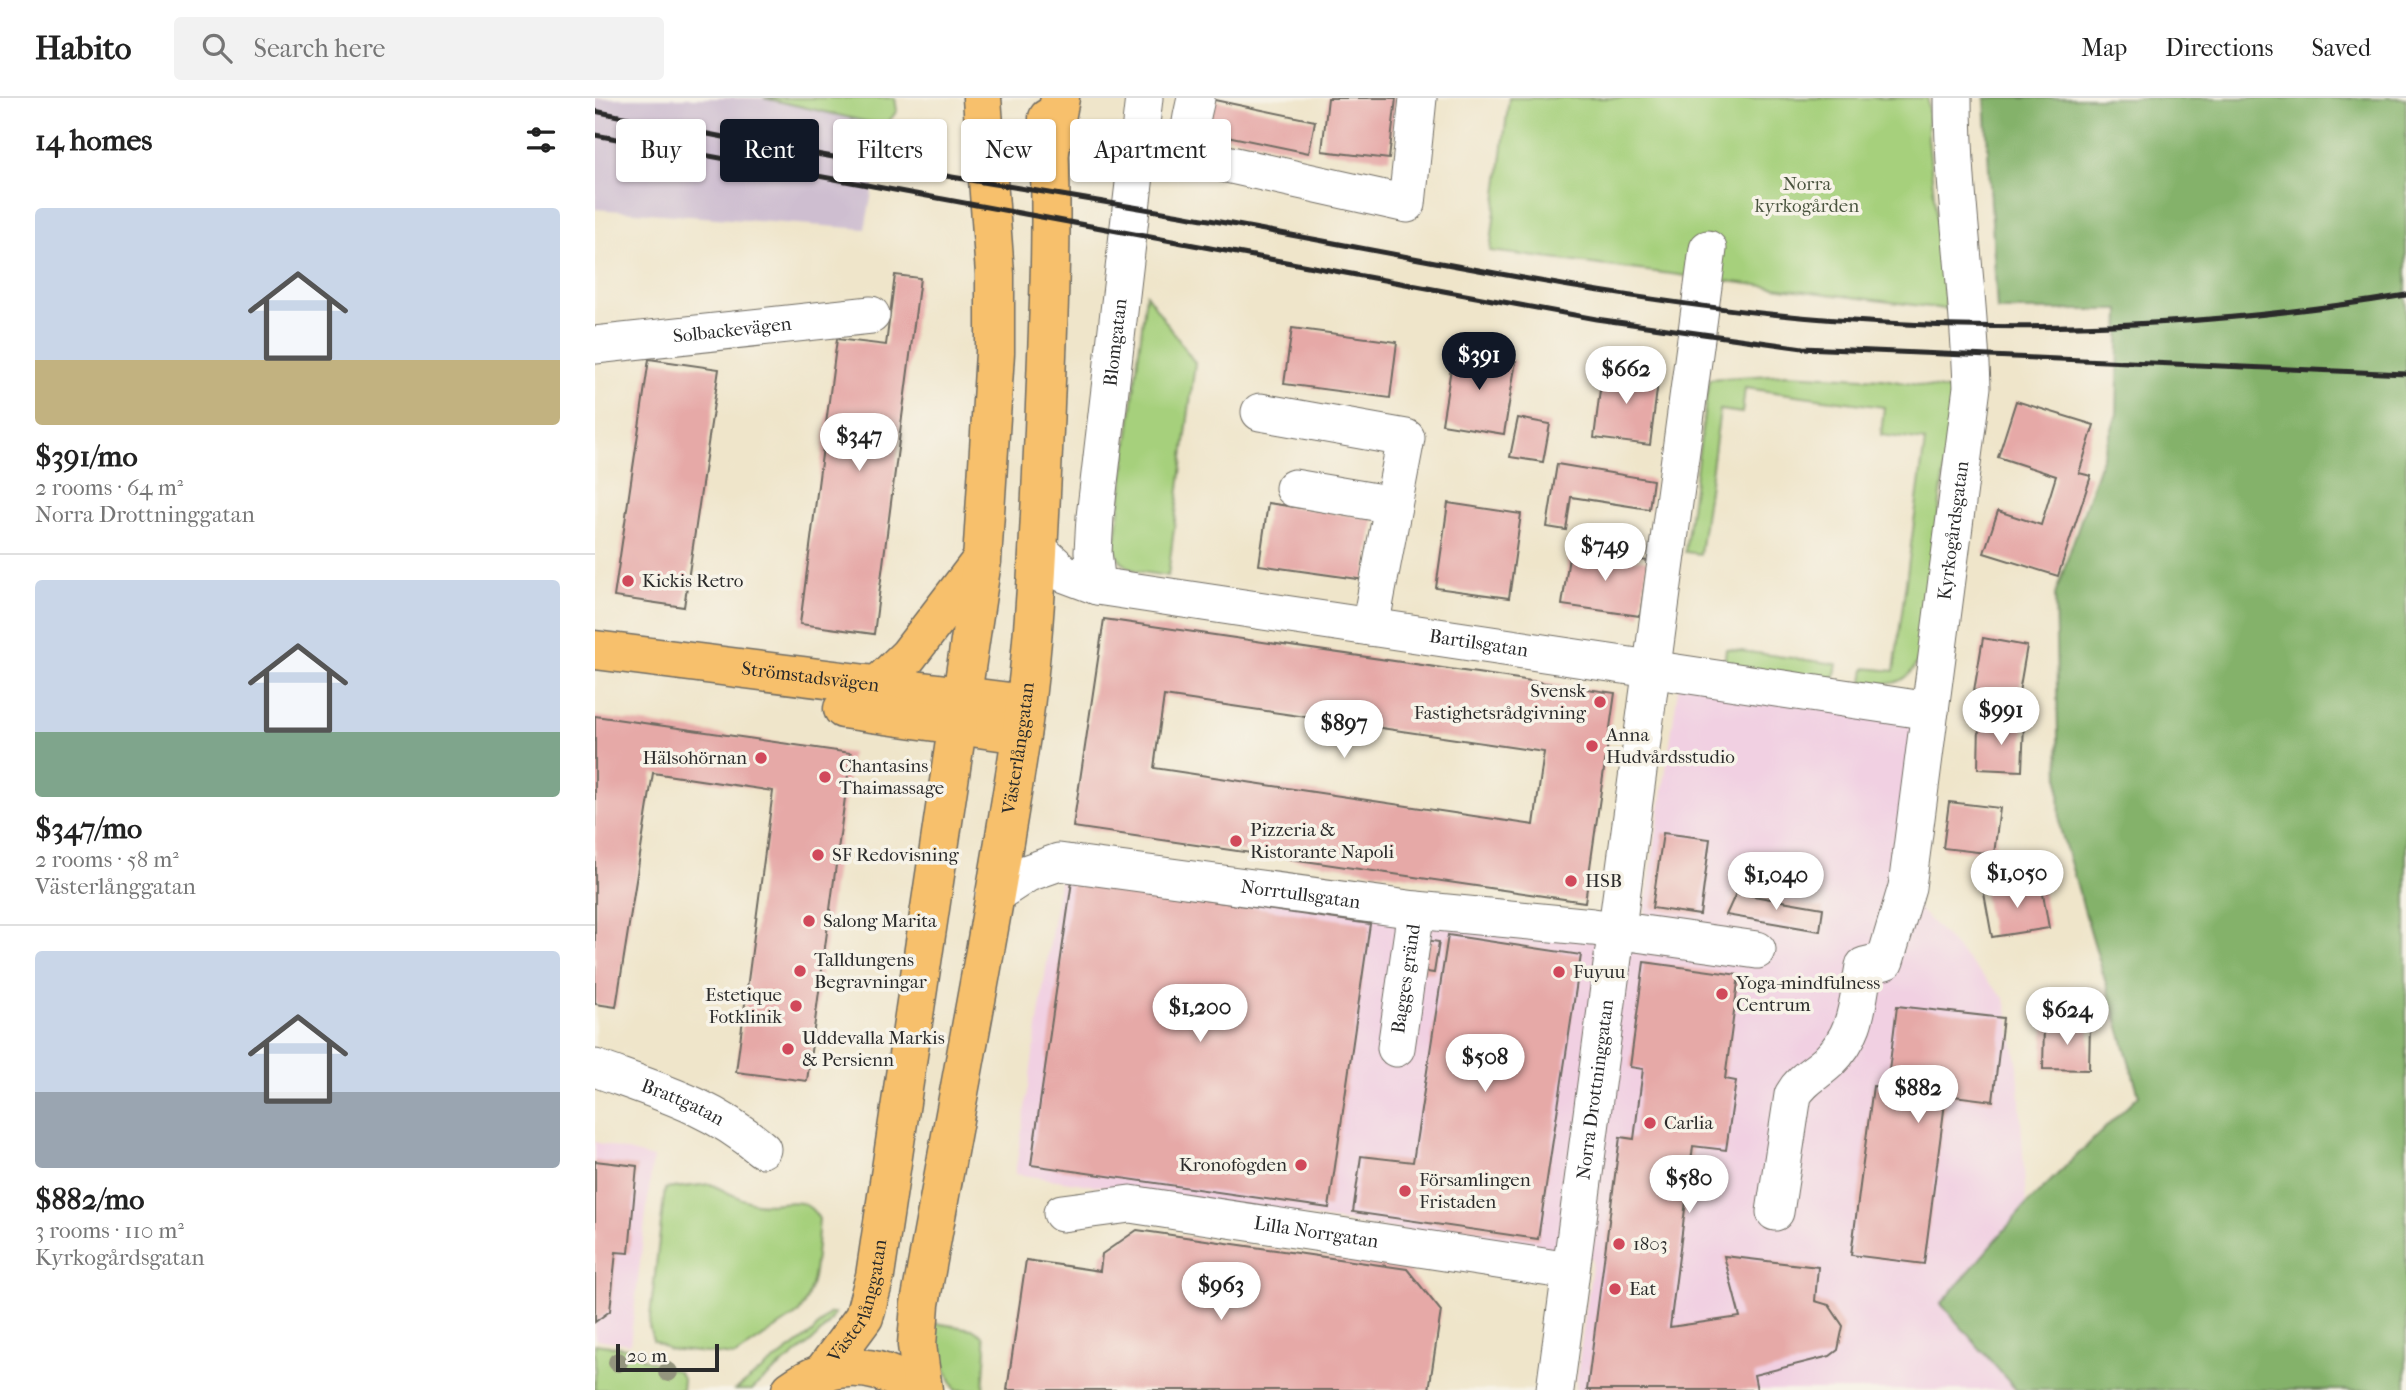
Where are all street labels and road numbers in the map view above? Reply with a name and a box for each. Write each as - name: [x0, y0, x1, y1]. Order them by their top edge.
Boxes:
- street label: Blomgatan: [1099, 297, 1131, 388]
- street label: Solbackevägen: [672, 313, 793, 347]
- street label: Kyrkogårdsgatan: [1933, 460, 1973, 601]
- street label: Bartilsgatan: [1428, 625, 1530, 662]
- street label: Strömstadsvägen: [740, 657, 880, 697]
- street label: Västerlånggatan: [998, 681, 1039, 817]
- street label: Norrtullsgatan: [1239, 876, 1362, 913]
- street label: Bagges gränd: [1387, 922, 1425, 1035]
- street label: Norra Drottninggatan: [1572, 998, 1618, 1181]
- street label: Brattgatan: [638, 1074, 728, 1130]
- street label: Lilla Norrgatan: [1252, 1212, 1380, 1253]
- street label: Västerlånggatan: [823, 1238, 891, 1368]

